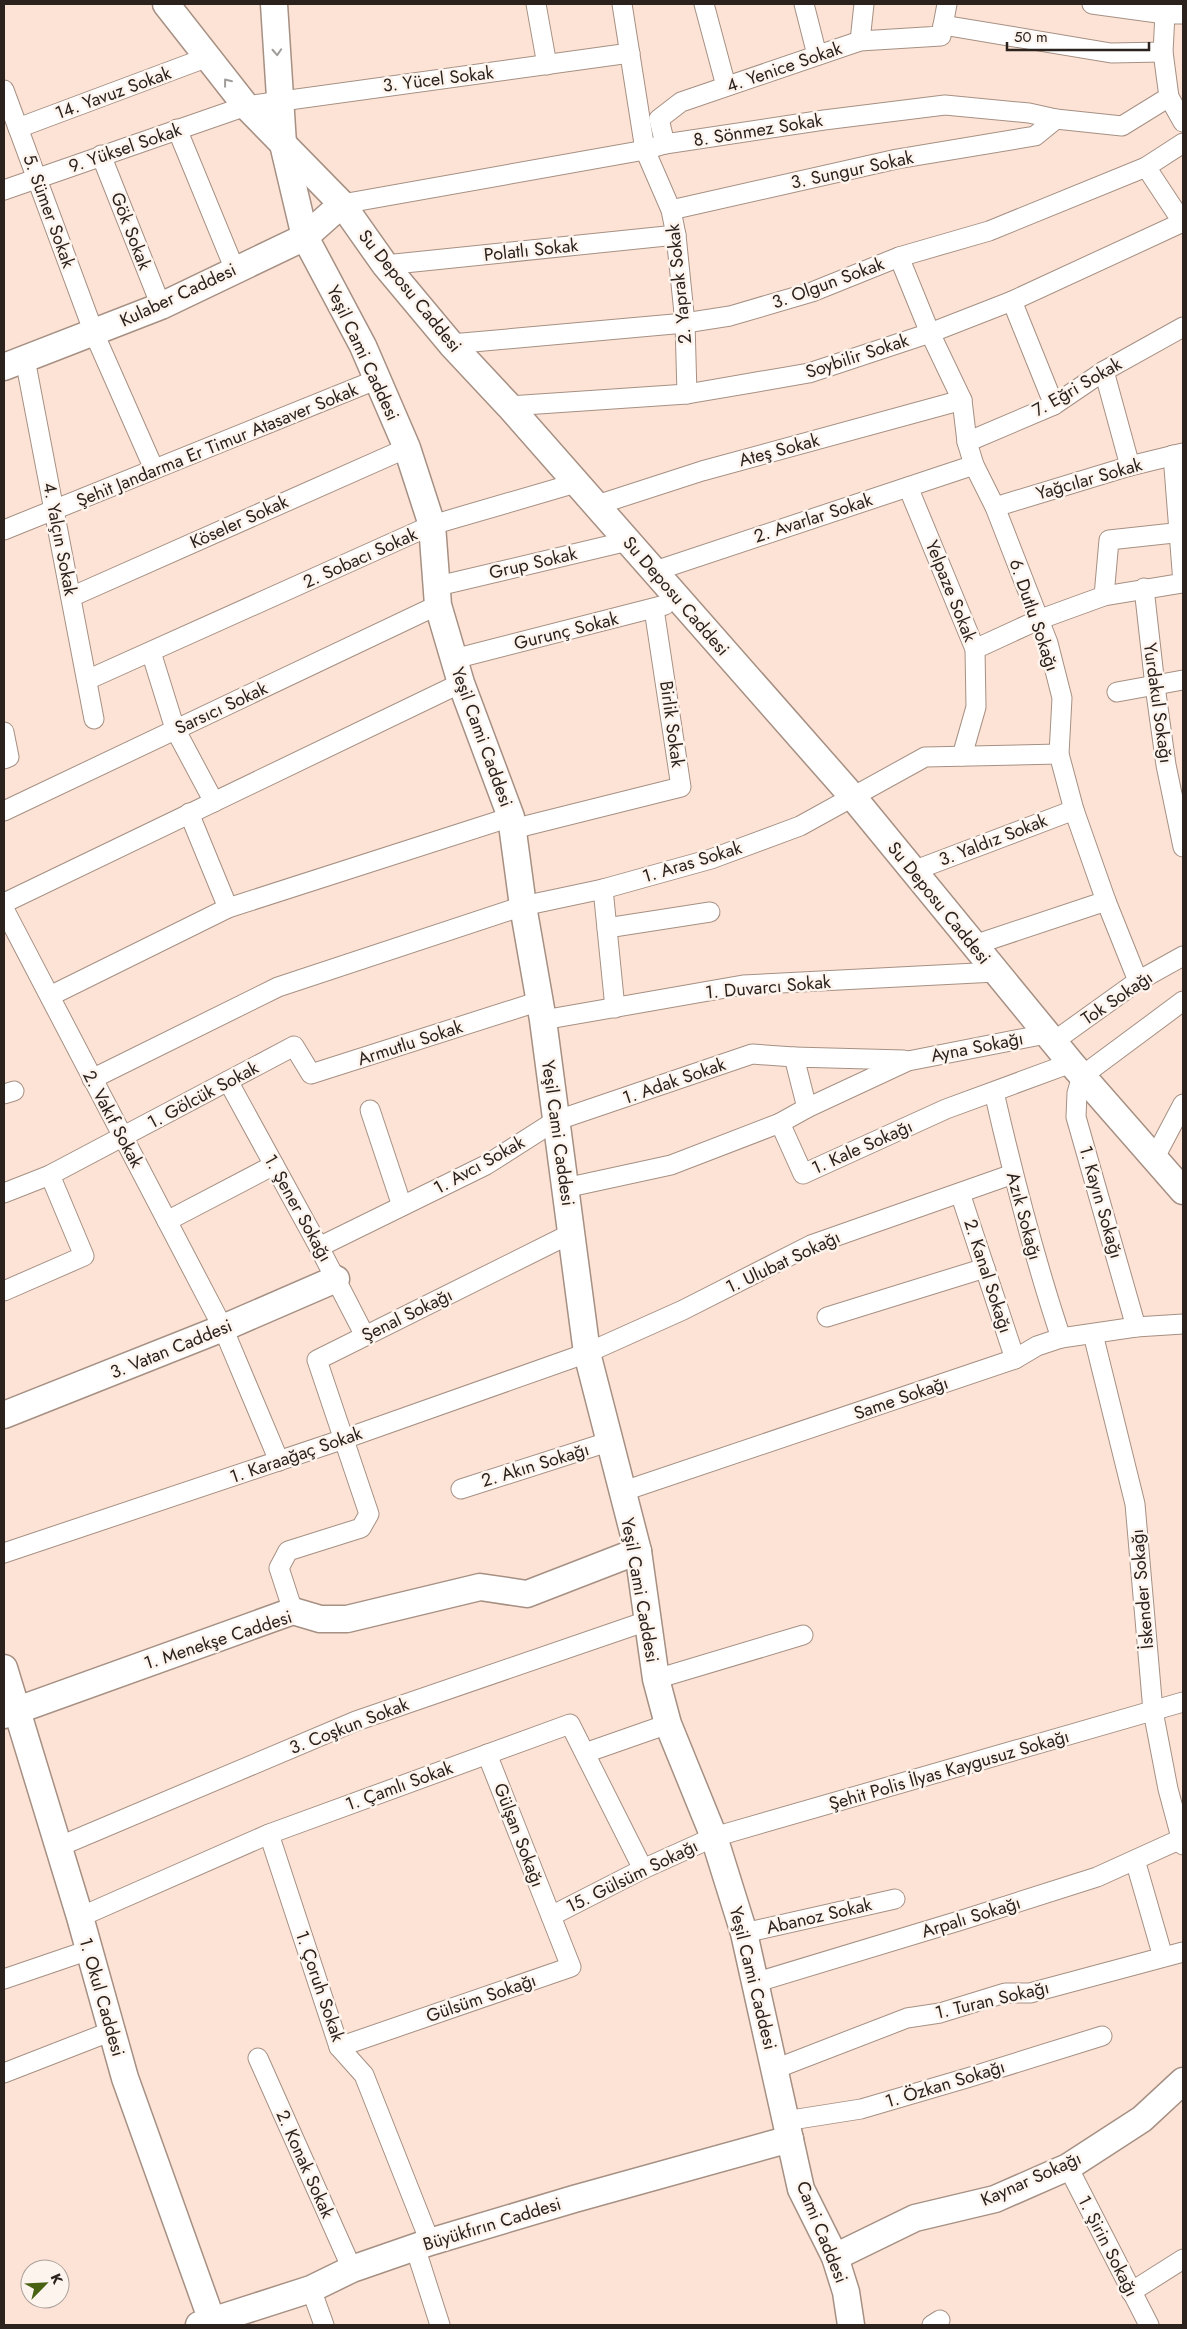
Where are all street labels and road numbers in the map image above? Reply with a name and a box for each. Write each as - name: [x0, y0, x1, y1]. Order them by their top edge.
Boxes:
- street label: 4. Yenice Sokak: [723, 35, 845, 99]
- street label: 3. Yücel Sokak: [381, 59, 495, 99]
- street label: 14. Yavuz Sokak: [51, 60, 175, 126]
- street label: 8. Sönmez Sokak: [692, 107, 825, 153]
- street label: 9. Yüksel Sokak: [65, 117, 185, 179]
- street label: 3. Sungur Sokak: [788, 144, 916, 196]
- street label: 5. Sümer Sokak: [16, 150, 82, 272]
- street label: Gök Sokak: [104, 188, 158, 274]
- street label: 2. Yaprak Sokak: [660, 223, 698, 345]
- street label: Su Deposu Caddesi: [352, 224, 468, 358]
- street label: Polatlı Sokak: [483, 232, 580, 268]
- street label: 3. Olgun Sokak: [768, 251, 888, 315]
- street label: Kulaber Caddesi: [116, 257, 240, 333]
- street label: Yeşil Cami Caddesi: [320, 281, 406, 425]
- street label: Soybilir Sokak: [802, 327, 912, 385]
- street label: 7. Eğri Sokak: [1028, 351, 1126, 423]
- street label: Şehit Jandarma Er Timur Atasaver Sokak: [72, 376, 362, 514]
- street label: Ateş Sokak: [736, 427, 822, 473]
- street label: Yağcılar Sokak: [1033, 451, 1145, 507]
- street label: 4. Yalçın Sokak: [36, 480, 84, 598]
- street label: 2. Avarlar Sokak: [750, 487, 876, 549]
- street label: Köseler Sokak: [186, 489, 292, 555]
- street label: 2. Sobacı Sokak: [299, 521, 421, 595]
- street label: Su Deposu Caddesi: [617, 530, 735, 662]
- street label: Yelpaze Sokak: [919, 536, 983, 646]
- street label: Grup Sokak: [487, 540, 580, 586]
- street label: 6. Dutlu Sokağı: [1003, 555, 1065, 675]
- street label: Gurunç Sokak: [511, 605, 621, 657]
- street label: Yurdakul Sokağı: [1137, 641, 1179, 765]
- street label: Yeşil Cami Caddesi: [445, 664, 519, 810]
- street label: Sarsıcı Sokak: [170, 675, 272, 741]
- street label: Birlik Sokak: [653, 679, 691, 769]
- street label: 3. Yaldız Sokak: [935, 807, 1051, 873]
- street label: 1. Aras Sokak: [639, 835, 745, 889]
- street label: Su Deposu Caddesi: [881, 836, 997, 970]
- street label: Tok Sokağı: [1076, 965, 1158, 1031]
- street label: 1. Duvarcı Sokak: [704, 969, 832, 1005]
- street label: Armutlu Sokak: [354, 1014, 466, 1072]
- street label: Ayna Sokağı: [929, 1025, 1025, 1069]
- street label: 1. Adak Sokak: [619, 1051, 729, 1111]
- street label: 1. Gölcük Sokak: [143, 1055, 263, 1135]
- street label: Yeşil Cami Caddesi: [535, 1058, 581, 1208]
- street label: 2. Vakıf Sokak: [76, 1066, 150, 1172]
- street label: 1. Kale Sokağı: [807, 1113, 917, 1181]
- street label: 1. Avcı Sokak: [429, 1129, 529, 1201]
- street label: 1. Kayın Sokağı: [1072, 1143, 1130, 1261]
- street label: 1. Şener Sokağı: [258, 1149, 338, 1267]
- street label: Azık Sokağı: [1000, 1169, 1048, 1263]
- street label: 2. Kanal Sokağı: [957, 1216, 1019, 1336]
- street label: 1. Ulubat Sokağı: [721, 1224, 845, 1300]
- street label: Şenal Sokağı: [357, 1282, 457, 1348]
- street label: 3. Vatan Caddesi: [106, 1313, 236, 1385]
- street label: Same Sokağı: [850, 1370, 952, 1426]
- street label: 1. Karaağaç Sokak: [226, 1420, 366, 1490]
- street label: 2. Akın Sokağı: [478, 1436, 592, 1494]
- street label: Yeşil Cami Caddesi: [614, 1515, 666, 1665]
- street label: İskender Sokağı: [1124, 1528, 1160, 1650]
- street label: 1. Menekşe Caddesi: [141, 1604, 295, 1676]
- street label: 3. Coşkun Sokak: [286, 1691, 413, 1761]
- street label: Şehit Polis İlyas Kaygusuz Sokağı: [826, 1723, 1072, 1817]
- street label: 1. Çamlı Sokak: [342, 1755, 456, 1817]
- street label: Gülşan Sokağı: [487, 1779, 551, 1891]
- street label: 15. Gülsüm Sokağı: [562, 1833, 702, 1919]
- street label: Arpalı Sokağı: [918, 1890, 1024, 1944]
- street label: Abanoz Sokak: [764, 1891, 874, 1941]
- street label: Yeşil Cami Caddesi: [723, 1904, 783, 2052]
- street label: 1. Çoruh Sokak: [289, 1927, 351, 2045]
- street label: 1. Okul Caddesi: [73, 1935, 131, 2059]
- street label: Gülsüm Sokağı: [422, 1967, 540, 2029]
- street label: 1. Turan Sokağı: [932, 1974, 1052, 2026]
- street label: 1. Özkan Sokağı: [882, 2053, 1008, 2115]
- street label: 2. Konak Sokak: [270, 2106, 341, 2222]
- street label: Kaynar Sokağı: [977, 2145, 1085, 2213]
- street label: Cami Caddesi: [790, 2177, 854, 2287]
- street label: Büyükfırın Caddesi: [420, 2191, 564, 2257]
- street label: 1. Şirin Sokağı: [1071, 2191, 1145, 2301]

